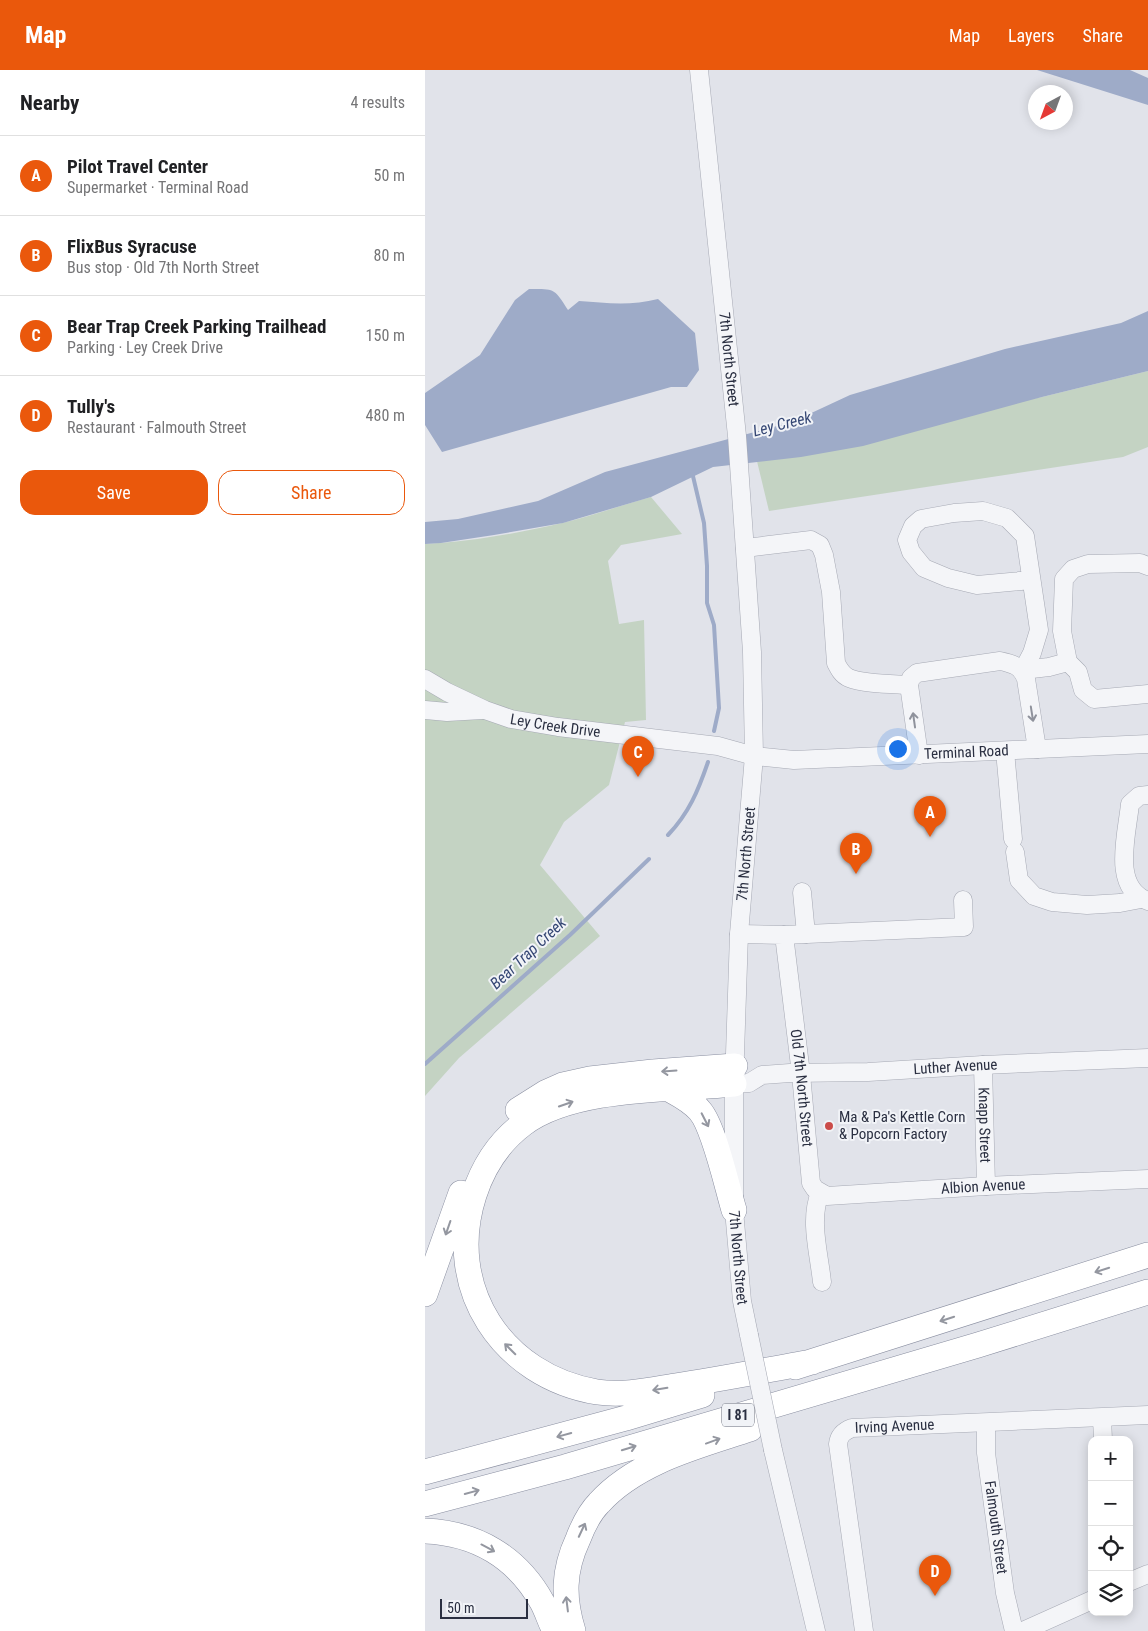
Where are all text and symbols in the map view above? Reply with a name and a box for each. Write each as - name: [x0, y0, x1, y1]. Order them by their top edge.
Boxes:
- text: Map: [25, 21, 66, 49]
- text: Map: [949, 25, 980, 46]
- text: Layers: [1008, 25, 1055, 46]
- text: Share: [1083, 25, 1123, 46]
- north arrow: [1028, 85, 1073, 130]
- text: Nearby: [20, 91, 79, 115]
- text: 4 results: [350, 93, 405, 112]
- text: Pilot Travel Center: [67, 155, 208, 178]
- text: A: [31, 166, 41, 185]
- text: 50 m: [373, 166, 405, 185]
- text: Supermarket · Terminal Road: [67, 178, 249, 197]
- text: FlixBus Syracuse: [67, 235, 197, 258]
- text: B: [32, 246, 40, 265]
- text: 80 m: [373, 246, 405, 265]
- text: Bus stop · Old 7th North Street: [67, 258, 259, 277]
- street label: 7th North Street: [715, 311, 743, 407]
- text: Bear Trap Creek Parking Trailhead: [67, 315, 326, 338]
- text: C: [31, 326, 41, 345]
- text: 150 m: [366, 326, 405, 345]
- text: Parking · Ley Creek Drive: [67, 338, 223, 357]
- text: Tully's: [67, 395, 115, 418]
- text: D: [31, 406, 41, 425]
- text: 480 m: [366, 406, 405, 425]
- water label: Ley Creek: [751, 407, 814, 440]
- text: Restaurant · Falmouth Street: [67, 418, 247, 437]
- button: Save: [20, 470, 208, 515]
- button: Share: [218, 470, 405, 515]
- one-way arrow: [1027, 706, 1037, 722]
- street label: Ley Creek Drive: [509, 710, 601, 741]
- one-way arrow: [909, 712, 919, 728]
- pin: C: [622, 736, 654, 777]
- your location: [885, 736, 911, 762]
- street label: Terminal Road: [924, 741, 1009, 763]
- pin: A: [914, 796, 946, 837]
- street label: 7th North Street: [733, 806, 759, 902]
- pin: B: [840, 833, 872, 874]
- water label: Bear Trap Creek: [486, 912, 571, 993]
- street label: Old 7th North Street: [787, 1028, 817, 1148]
- street label: Luther Avenue: [913, 1055, 998, 1078]
- one-way arrow: [661, 1066, 677, 1075]
- street label: Knapp Street: [975, 1087, 994, 1163]
- one-way arrow: [558, 1099, 573, 1108]
- place label: Ma & Pa's Kettle Corn & Popcorn Factory: [839, 1108, 966, 1143]
- one-way arrow: [700, 1112, 710, 1127]
- marker: Ma & Pa's Kettle Corn & Popcorn Factory: [823, 1120, 835, 1132]
- street label: Albion Avenue: [940, 1175, 1026, 1198]
- street label: 7th North Street: [725, 1210, 752, 1307]
- one-way arrow: [443, 1220, 452, 1236]
- one-way arrow: [1094, 1265, 1110, 1275]
- one-way arrow: [939, 1315, 955, 1324]
- one-way arrow: [504, 1343, 516, 1355]
- one-way arrow: [653, 1384, 669, 1394]
- road number: I 81: [722, 1404, 754, 1426]
- street label: Irving Avenue: [854, 1415, 935, 1437]
- one-way arrow: [556, 1431, 572, 1440]
- one-way arrow: [704, 1436, 720, 1445]
- map controls: [1088, 1436, 1133, 1616]
- button: +: [1088, 1436, 1133, 1481]
- one-way arrow: [620, 1443, 636, 1453]
- street label: Falmouth Street: [981, 1480, 1011, 1575]
- button: −: [1088, 1481, 1133, 1526]
- one-way arrow: [464, 1487, 480, 1496]
- one-way arrow: [578, 1523, 587, 1538]
- button: locate: [1088, 1526, 1133, 1571]
- one-way arrow: [480, 1544, 495, 1553]
- pin: D: [919, 1555, 951, 1596]
- button: layers: [1088, 1571, 1133, 1616]
- scale bar: [440, 1596, 527, 1619]
- one-way arrow: [562, 1596, 572, 1612]
- text: 50 m: [447, 1600, 475, 1616]

